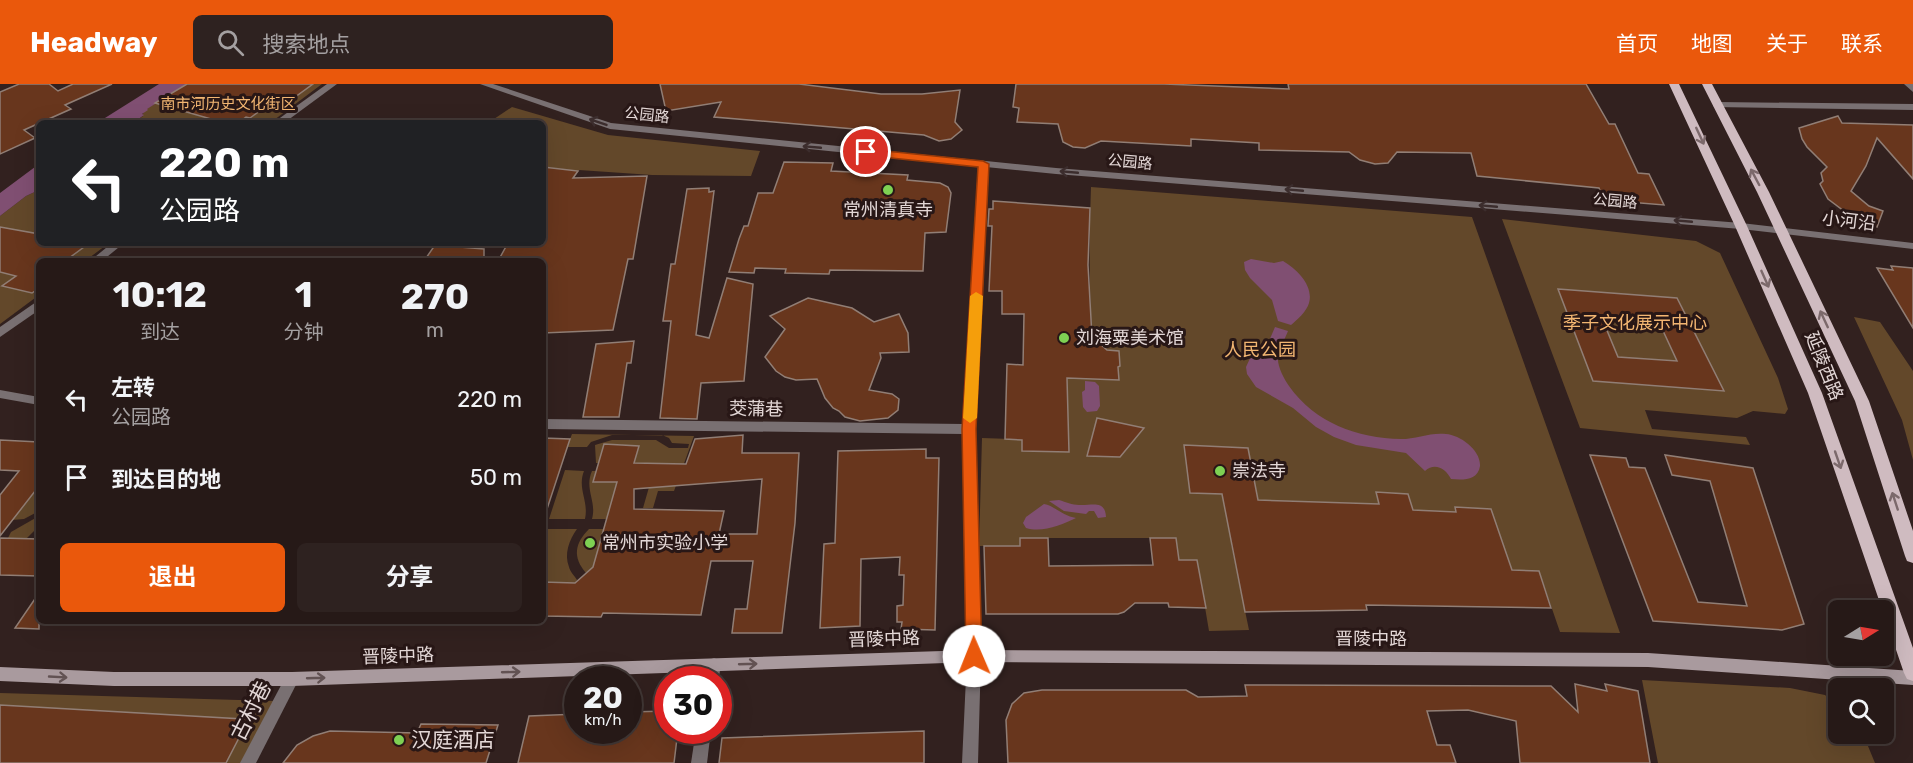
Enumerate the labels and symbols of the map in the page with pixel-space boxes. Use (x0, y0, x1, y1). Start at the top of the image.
park label: 南市河历史文化街区 (160, 95, 296, 113)
street label: 公园路 (624, 104, 670, 126)
one-way arrow (589, 116, 608, 127)
pin (840, 126, 891, 177)
one-way arrow (1694, 127, 1706, 145)
one-way arrow (802, 141, 822, 152)
street label: 公园路 (1107, 151, 1153, 173)
one-way arrow (1059, 167, 1079, 178)
one-way arrow (1749, 168, 1761, 186)
marker: 常州清真寺 (881, 183, 895, 197)
one-way arrow (1285, 184, 1304, 195)
street label: 公园路 (1592, 190, 1638, 212)
place label: 常州清真寺 (843, 199, 933, 221)
one-way arrow (1479, 200, 1499, 211)
street label: 小河沿 (1821, 207, 1877, 235)
one-way arrow (1673, 215, 1693, 226)
one-way arrow (1760, 270, 1771, 288)
one-way arrow (1817, 311, 1829, 329)
park label: 季子文化展示中心 (1563, 312, 1707, 334)
place label: 刘海粟美术馆 (1076, 327, 1184, 349)
street label: 延陵西路 (1800, 329, 1848, 403)
marker: 刘海粟美术馆 (1057, 331, 1071, 345)
park label: 人民公园 (1224, 339, 1296, 361)
street label: 茭蒲巷 (729, 398, 783, 420)
one-way arrow (1833, 450, 1844, 469)
place label: 崇法寺 (1232, 460, 1286, 482)
marker: 崇法寺 (1213, 464, 1227, 478)
one-way arrow (1888, 492, 1899, 511)
place label: 常州市实验小学 (602, 532, 728, 554)
marker: 常州市实验小学 (583, 536, 597, 550)
north arrow (1828, 600, 1894, 666)
position arrow (942, 624, 1006, 688)
street label: 晋陵中路 (848, 627, 920, 651)
street label: 晋陵中路 (1335, 628, 1407, 650)
street label: 晋陵中路 (362, 644, 434, 668)
one-way arrow (738, 658, 758, 669)
one-way arrow (501, 666, 521, 677)
speed limit sign: 30 (654, 666, 732, 744)
one-way arrow (48, 671, 68, 682)
one-way arrow (306, 673, 326, 684)
street label: 古村巷 (225, 677, 276, 745)
place label: 汉庭酒店 (411, 727, 495, 752)
marker: 汉庭酒店 (392, 733, 406, 747)

